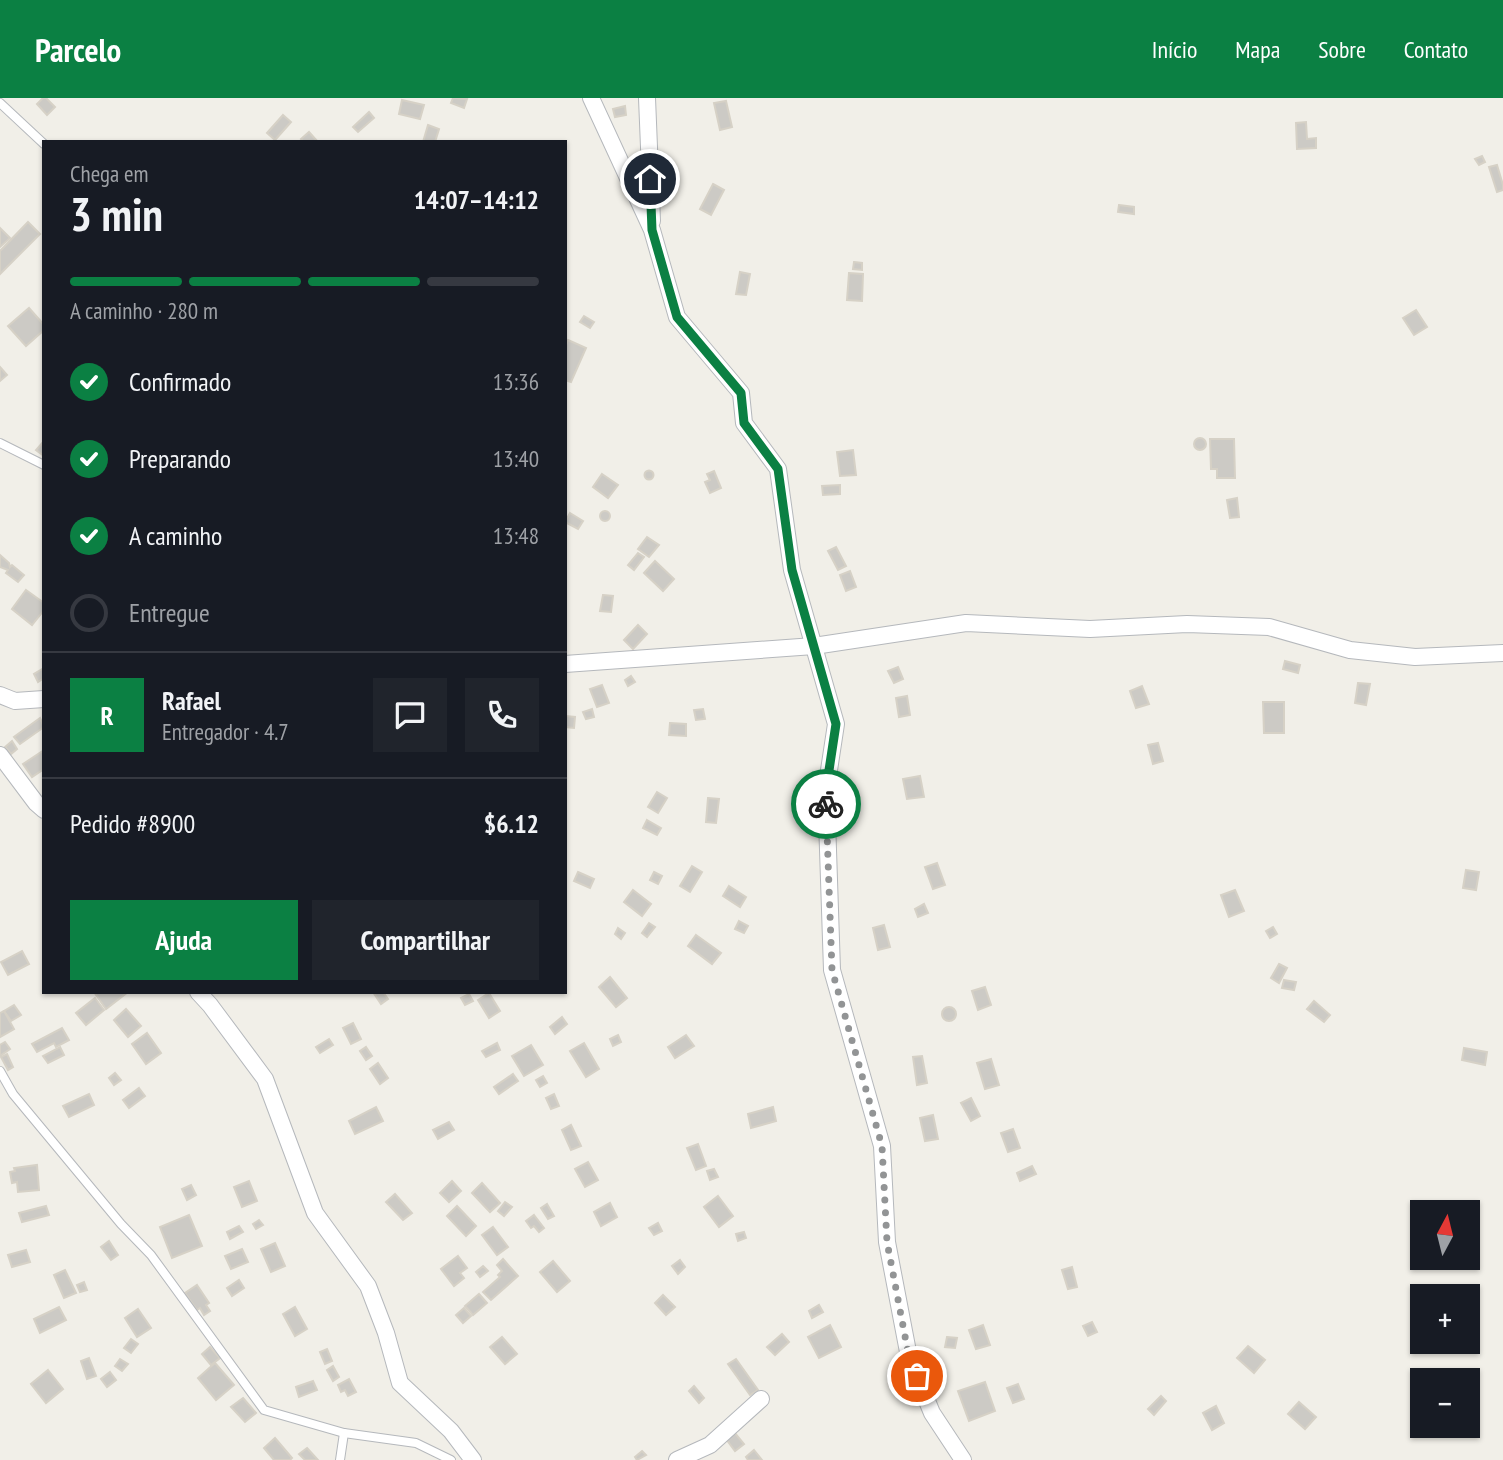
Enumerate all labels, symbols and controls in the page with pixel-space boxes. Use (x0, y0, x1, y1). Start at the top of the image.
text: Parcelo (35, 28, 121, 71)
text: Início (1152, 34, 1197, 65)
text: Mapa (1235, 34, 1280, 65)
text: Sobre (1318, 34, 1366, 65)
text: Contato (1404, 34, 1468, 65)
pin (620, 149, 680, 209)
text: Chega em (70, 159, 148, 188)
icon: home (631, 160, 669, 198)
text: 14:07–14:12 (414, 183, 539, 216)
text: 3 min (70, 184, 163, 244)
text: A caminho · 280 m (70, 296, 218, 325)
icon: check (70, 363, 108, 401)
text: Confirmado (129, 365, 231, 398)
text: 13:36 (493, 367, 539, 396)
icon: check (70, 440, 108, 478)
text: Preparando (129, 442, 231, 475)
text: 13:40 (493, 444, 539, 473)
icon: check (70, 517, 108, 555)
text: A caminho (129, 519, 222, 552)
text: 13:48 (493, 521, 539, 550)
text: Entregue (129, 596, 210, 629)
button: chat (373, 678, 447, 752)
button: phone (465, 678, 539, 752)
text: Rafael (162, 684, 221, 717)
text: R (100, 699, 114, 732)
text: Entregador · 4.7 (162, 717, 289, 746)
courier (791, 769, 861, 839)
icon: bike (807, 785, 845, 823)
text: Pedido #8900 (70, 807, 195, 840)
text: $6.12 (484, 807, 539, 840)
button: Ajuda (70, 900, 298, 980)
button: Compartilhar (312, 900, 539, 980)
north arrow (1410, 1200, 1480, 1270)
map controls (1410, 1200, 1480, 1438)
button: + (1410, 1284, 1480, 1354)
pin (887, 1346, 947, 1406)
icon: bag (898, 1357, 936, 1395)
button: − (1410, 1368, 1480, 1438)

